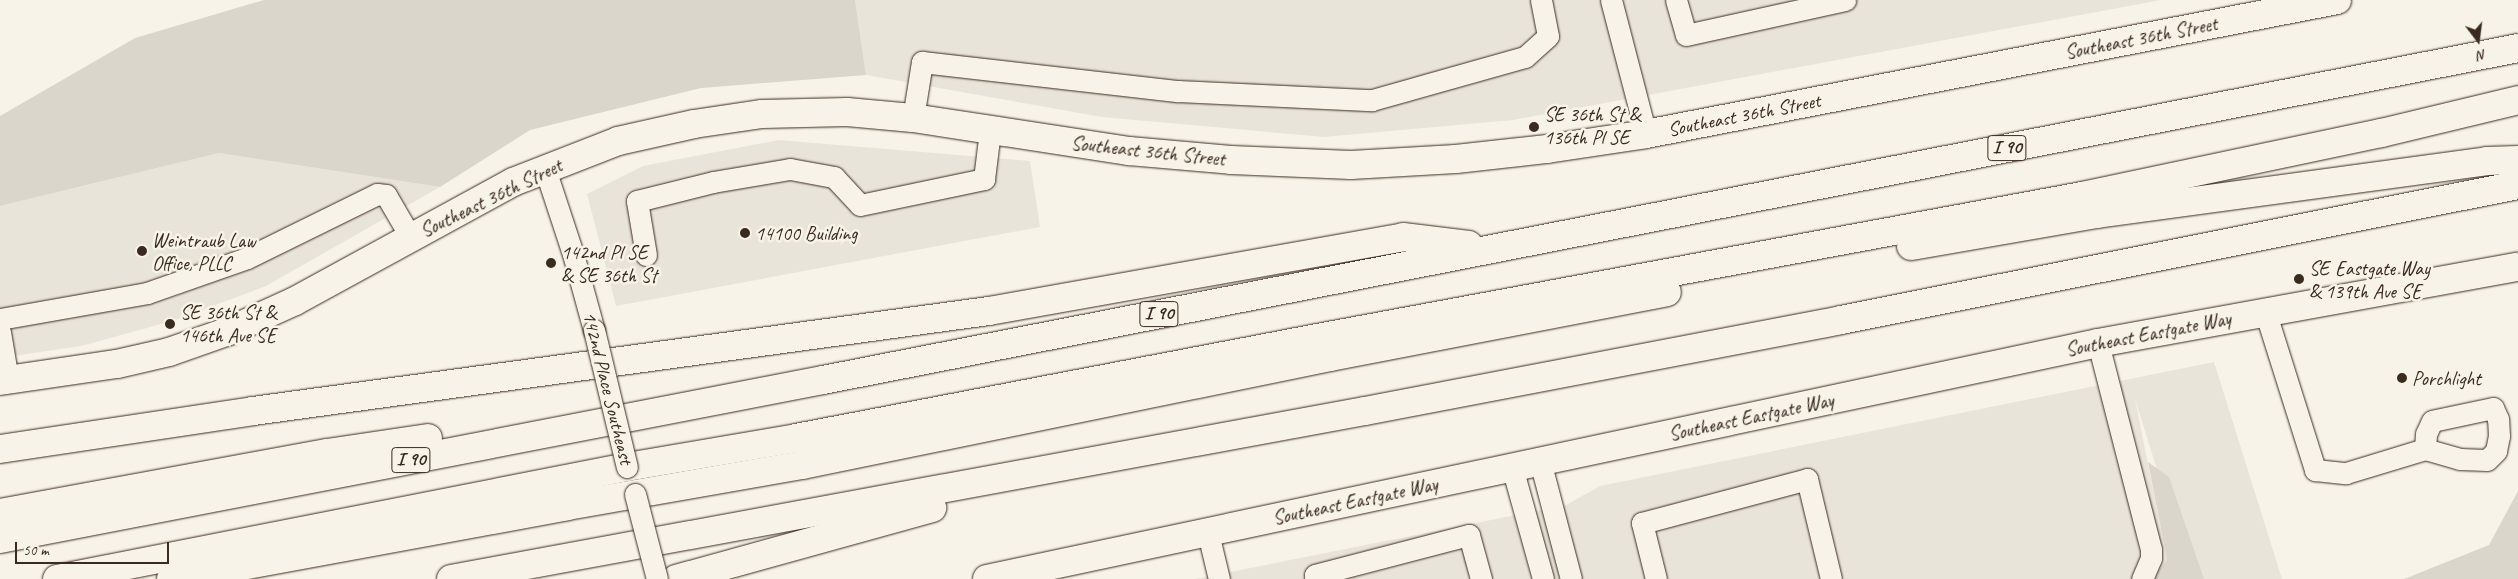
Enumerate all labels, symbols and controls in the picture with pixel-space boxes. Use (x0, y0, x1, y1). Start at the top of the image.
street label: Southeast 36th Street (2062, 11, 2220, 65)
north arrow (2453, 15, 2503, 65)
text: N (2476, 46, 2488, 64)
street label: Southeast 36th Street (1665, 88, 1823, 142)
place label: SE 36th St & 136th Pl SE (1544, 103, 1640, 150)
marker: SE 36th St & 136th Pl SE (1528, 121, 1540, 133)
street label: Southeast 36th Street (1070, 131, 1226, 171)
road number: I 90 (1987, 132, 2027, 164)
street label: Southeast 36th Street (416, 153, 566, 243)
place label: 14100 Building (755, 221, 857, 245)
marker: 14100 Building (739, 227, 751, 239)
place label: Weintraub Law Office, PLLC (152, 228, 256, 275)
place label: 142nd Pl SE & SE 36th St (561, 240, 657, 287)
marker: Weintraub Law Office, PLLC (136, 245, 148, 257)
place label: SE Eastgate Way & 139th Ave SE (2309, 256, 2429, 303)
marker: 142nd Pl SE & SE 36th St (545, 257, 557, 269)
marker: SE Eastgate Way & 139th Ave SE (2293, 273, 2305, 285)
road number: I 90 (1139, 298, 1179, 330)
place label: SE 36th St & 146th Ave SE (180, 300, 276, 347)
street label: Southeast Eastgate Way (2063, 306, 2233, 362)
street label: 142nd Place Southeast (577, 309, 639, 467)
marker: SE 36th St & 146th Ave SE (164, 318, 176, 330)
place label: Porchlight (2412, 366, 2481, 390)
marker: Porchlight (2396, 372, 2408, 384)
street label: Southeast Eastgate Way (1666, 388, 1836, 446)
road number: I 90 (391, 444, 431, 476)
street label: Southeast Eastgate Way (1270, 472, 1440, 530)
scale bar (18, 532, 171, 564)
text: 50 m (23, 541, 49, 560)

